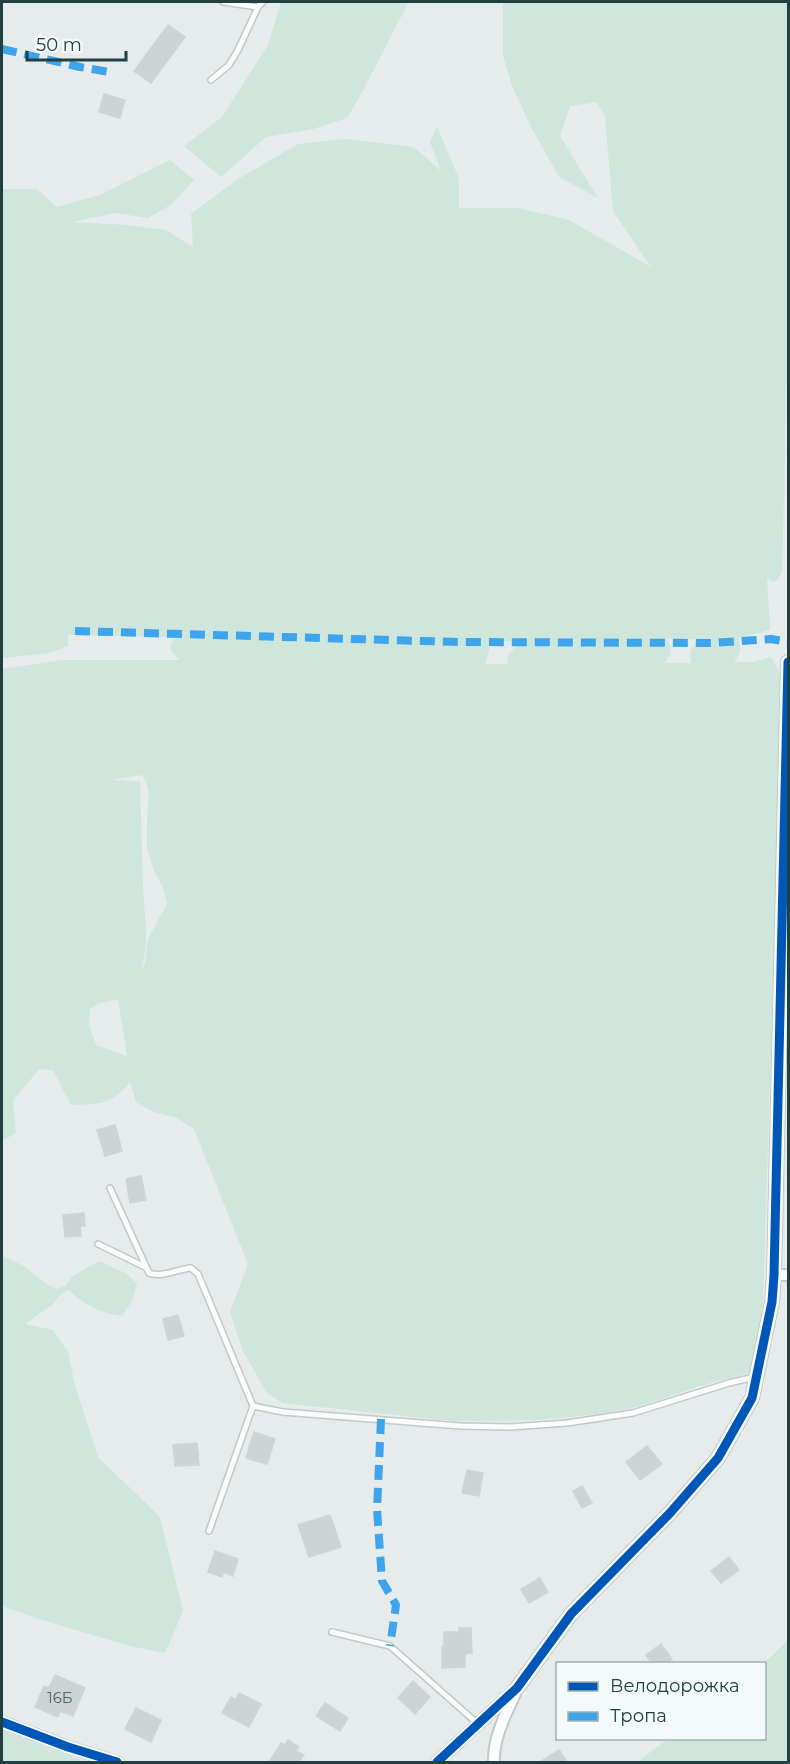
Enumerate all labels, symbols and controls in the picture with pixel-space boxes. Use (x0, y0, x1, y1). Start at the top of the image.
scale bar (27, 24, 126, 62)
text: 50 m (36, 34, 82, 56)
legend (556, 1662, 766, 1740)
text: Велодорожка (610, 1675, 739, 1697)
house number: 16Б (47, 1688, 73, 1707)
text: Тропа (610, 1705, 667, 1727)

